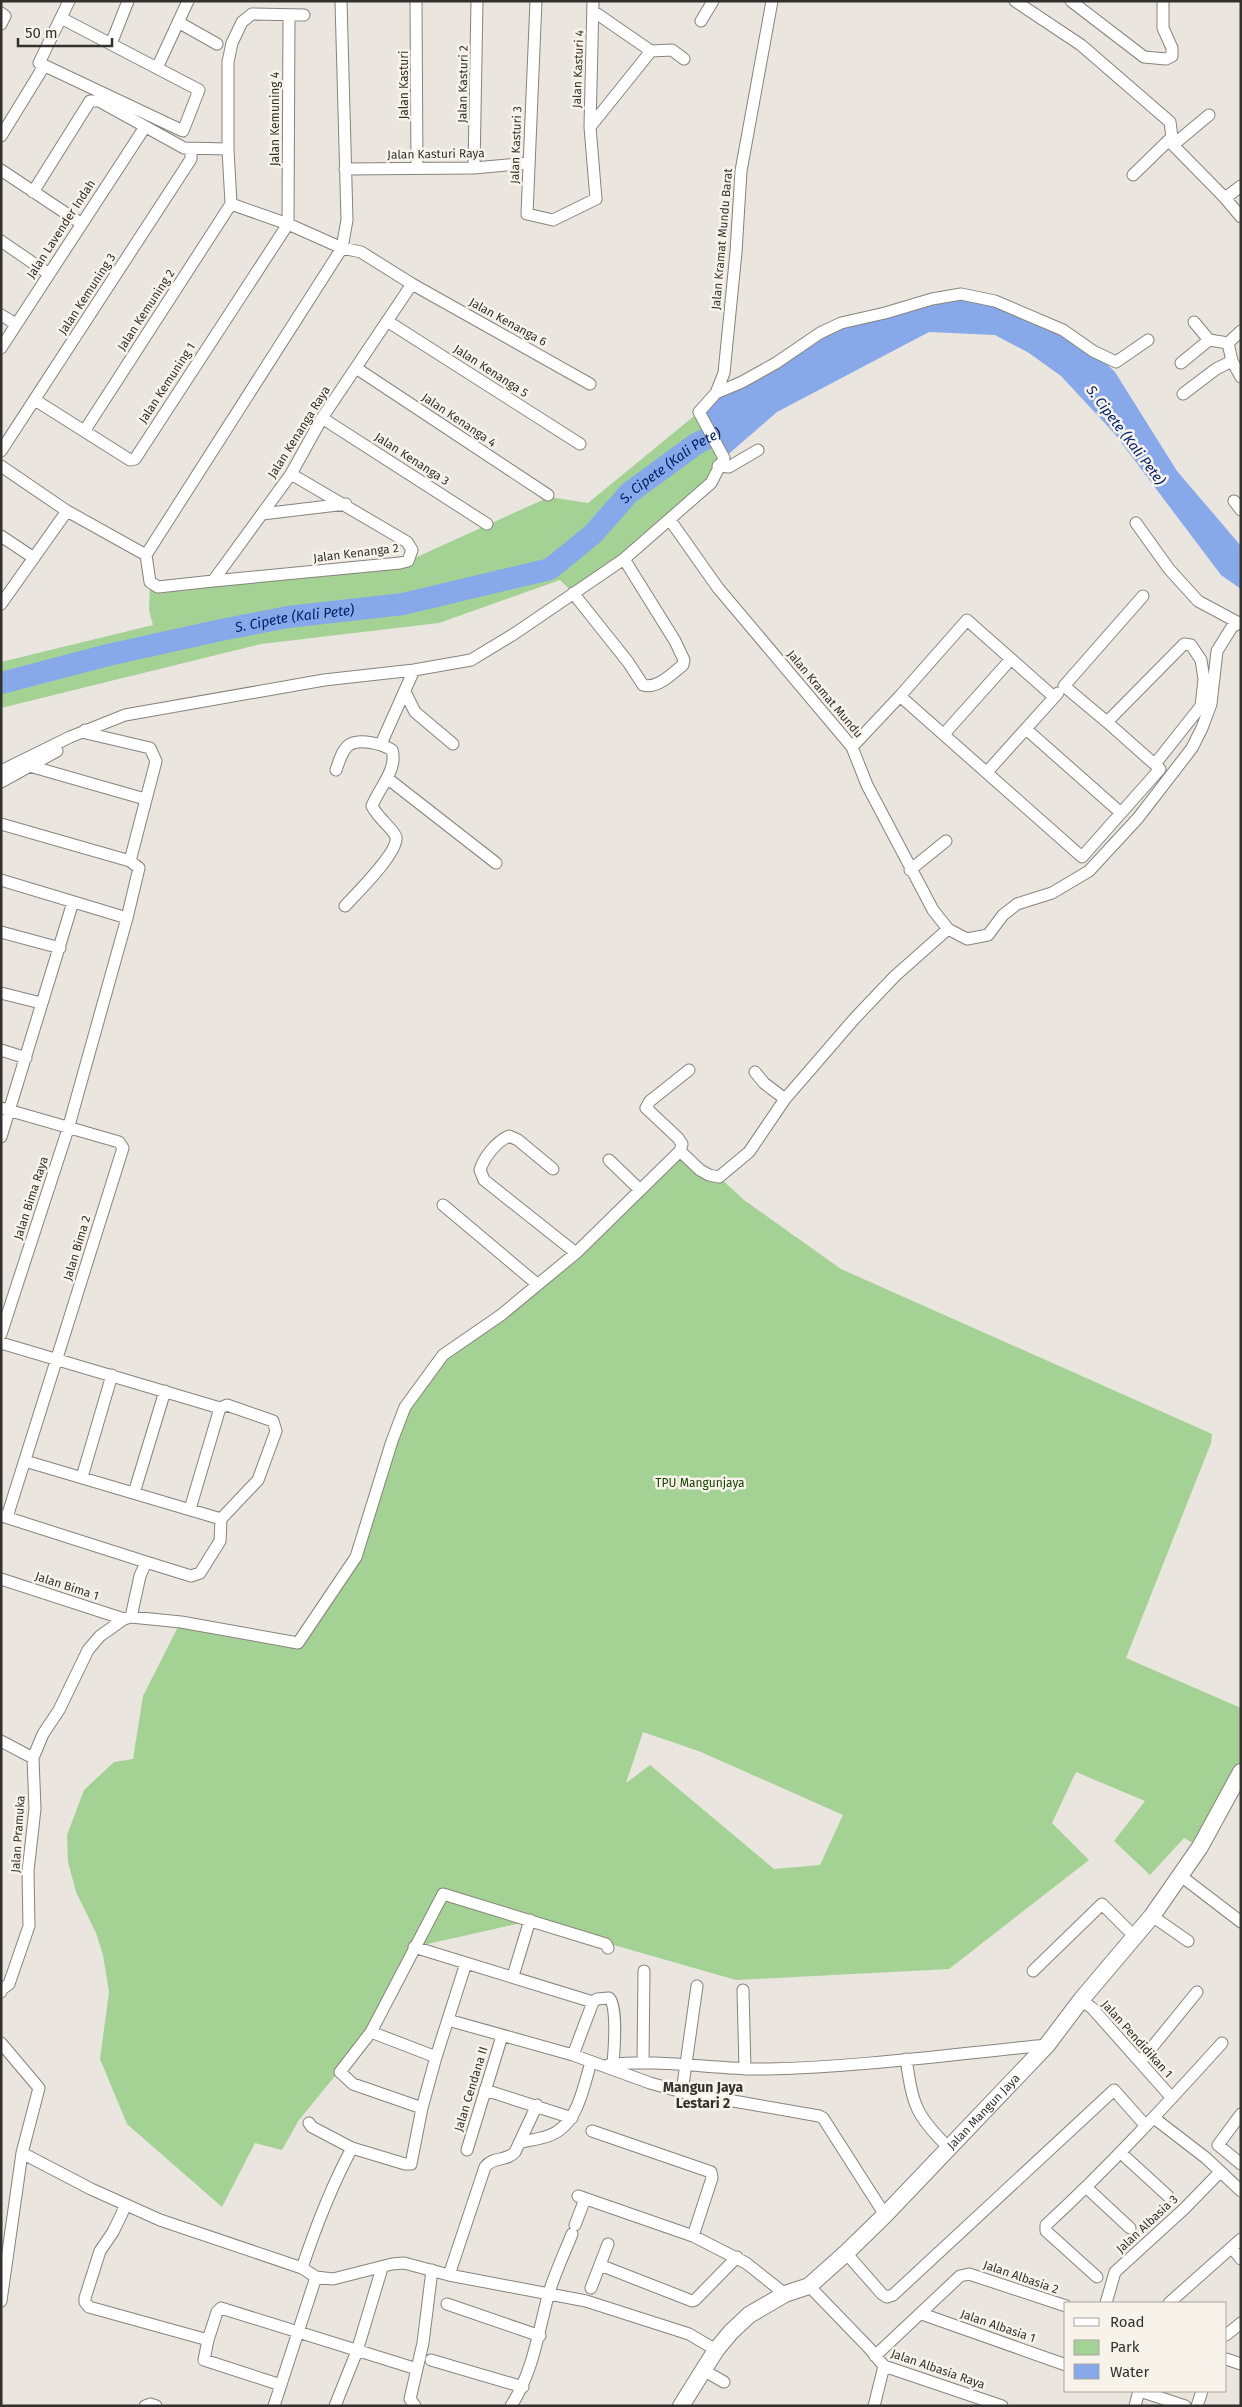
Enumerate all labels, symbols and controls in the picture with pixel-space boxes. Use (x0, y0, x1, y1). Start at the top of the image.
scale bar (18, 15, 111, 47)
text: 50 m (25, 24, 58, 42)
street label: Jalan Kasturi 4 (570, 29, 586, 108)
street label: Jalan Kasturi 2 (455, 45, 471, 123)
street label: Jalan Kasturi (397, 51, 411, 119)
street label: Jalan Kemuning 4 (268, 71, 282, 166)
street label: Jalan Kasturi 3 (508, 106, 524, 184)
street label: Jalan Kasturi Raya (387, 146, 485, 162)
street label: Jalan Kramat Mundu Barat (709, 167, 735, 310)
street label: Jalan Lavender Indah (24, 177, 98, 281)
street label: Jalan Kemuning 3 (56, 251, 118, 337)
street label: Jalan Kemuning 2 (115, 267, 177, 353)
street label: Jalan Kenanga 6 (467, 295, 549, 349)
street label: Jalan Kemuning 1 (136, 340, 198, 426)
street label: Jalan Kenanga 5 (451, 342, 531, 400)
water label: S. Cipete (Kali Pete) (1082, 381, 1169, 489)
street label: Jalan Kenanga Raya (265, 383, 333, 481)
street label: Jalan Kenanga 4 (419, 390, 499, 450)
water label: S. Cipete (Kali Pete) (615, 424, 724, 508)
street label: Jalan Kenanga 3 (372, 430, 452, 488)
street label: Jalan Kenanga 2 (312, 541, 400, 565)
water label: S. Cipete (Kali Pete) (233, 602, 356, 636)
street label: Jalan Kramat Mundu (784, 647, 866, 741)
street label: Jalan Bima Raya (11, 1155, 51, 1241)
street label: Jalan Bima 2 (61, 1214, 93, 1282)
park label: TPU Mangunjaya (655, 1476, 745, 1490)
street label: Jalan Bima 1 (33, 1569, 101, 1603)
street label: Jalan Pramuka (8, 1795, 28, 1873)
street label: Jalan Pendidikan 1 (1099, 1997, 1175, 2081)
street label: Jalan Cendana II (451, 2045, 491, 2133)
street label: Jalan Mangun Jaya (944, 2071, 1023, 2152)
district label: Mangun Jaya Lestari 2 (663, 2079, 743, 2112)
street label: Jalan Albasia 3 (1113, 2192, 1181, 2256)
street label: Jalan Albasia 2 (982, 2258, 1061, 2296)
legend (1064, 2302, 1227, 2392)
street label: Jalan Albasia 1 (959, 2307, 1037, 2345)
text: Road (1110, 2313, 1145, 2331)
text: Park (1110, 2338, 1140, 2356)
street label: Jalan Albasia Raya (889, 2346, 987, 2392)
text: Water (1110, 2363, 1149, 2381)

